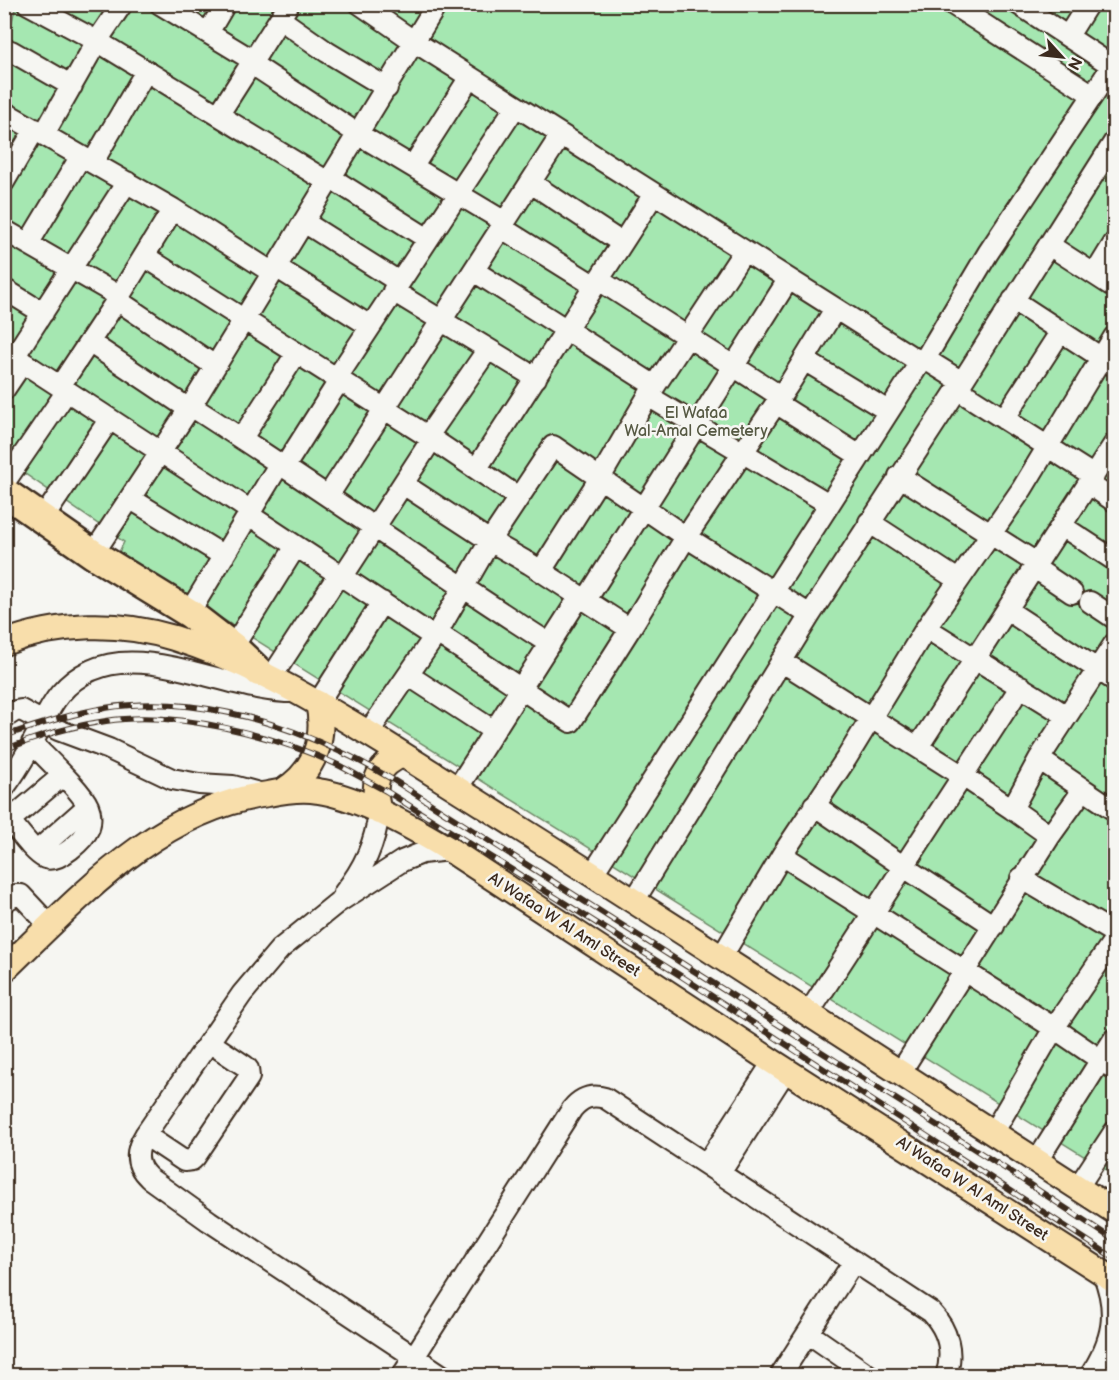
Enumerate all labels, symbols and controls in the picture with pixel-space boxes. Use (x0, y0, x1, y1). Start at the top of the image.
north arrow (1032, 27, 1092, 87)
text: N (1063, 53, 1085, 73)
park label: El Wafaa Wal-Amal Cemetery (624, 404, 768, 441)
street label: Al Wafaa W Al Aml Street (485, 869, 643, 981)
street label: Al Wafaa W Al Aml Street (893, 1133, 1051, 1245)

